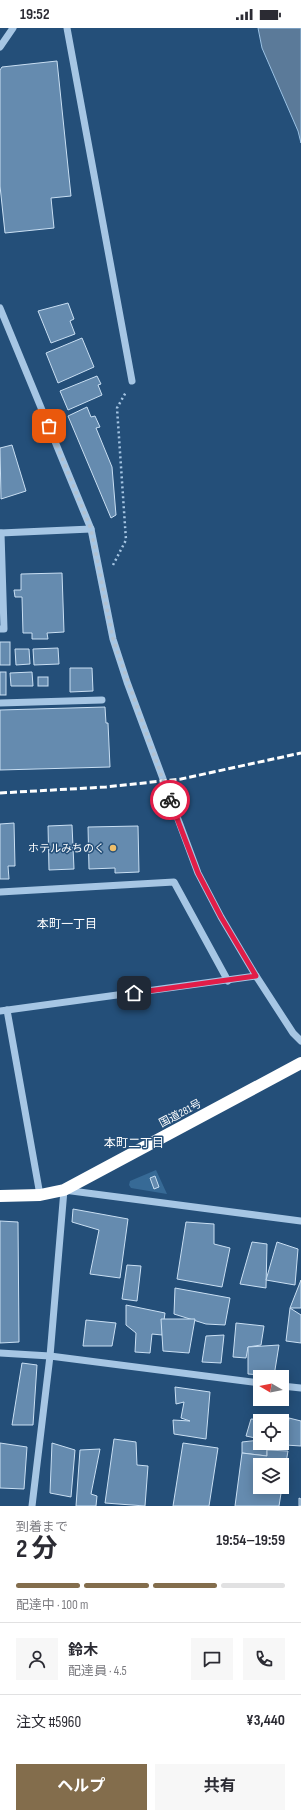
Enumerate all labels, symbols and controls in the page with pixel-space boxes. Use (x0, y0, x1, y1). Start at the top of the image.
text: 19:52 (20, 5, 50, 24)
pin (32, 409, 66, 443)
icon: bag (38, 415, 60, 437)
courier (150, 780, 190, 820)
icon: bike (159, 789, 181, 811)
place label: ホテルみちのく (28, 842, 105, 855)
marker: ホテルみちのく (108, 843, 118, 853)
district label: 本町一丁目 (37, 917, 97, 932)
pin (117, 976, 151, 1010)
icon: home (123, 982, 145, 1004)
street label: 国道281号 (157, 1097, 204, 1130)
district label: 本町二丁目 (104, 1136, 164, 1151)
north arrow (253, 1370, 289, 1406)
map controls (253, 1370, 289, 1494)
button: locate (253, 1414, 289, 1450)
button: layers (253, 1458, 289, 1494)
text: 到着まで (16, 1519, 68, 1535)
text: 19:54–19:59 (216, 1531, 285, 1550)
text: 2 分 (16, 1534, 57, 1565)
text: 配達中 · 100 m (16, 1597, 88, 1613)
button: person (16, 1638, 58, 1680)
button: chat (191, 1638, 233, 1680)
button: phone (243, 1638, 285, 1680)
text: 鈴木 (68, 1641, 98, 1660)
text: 配達員 · 4.5 (68, 1663, 127, 1679)
text: ¥3,440 (246, 1711, 285, 1730)
text: 注文 #5960 (16, 1713, 81, 1732)
button: ヘルプ (16, 1764, 147, 1810)
button: 共有 (155, 1764, 285, 1810)

